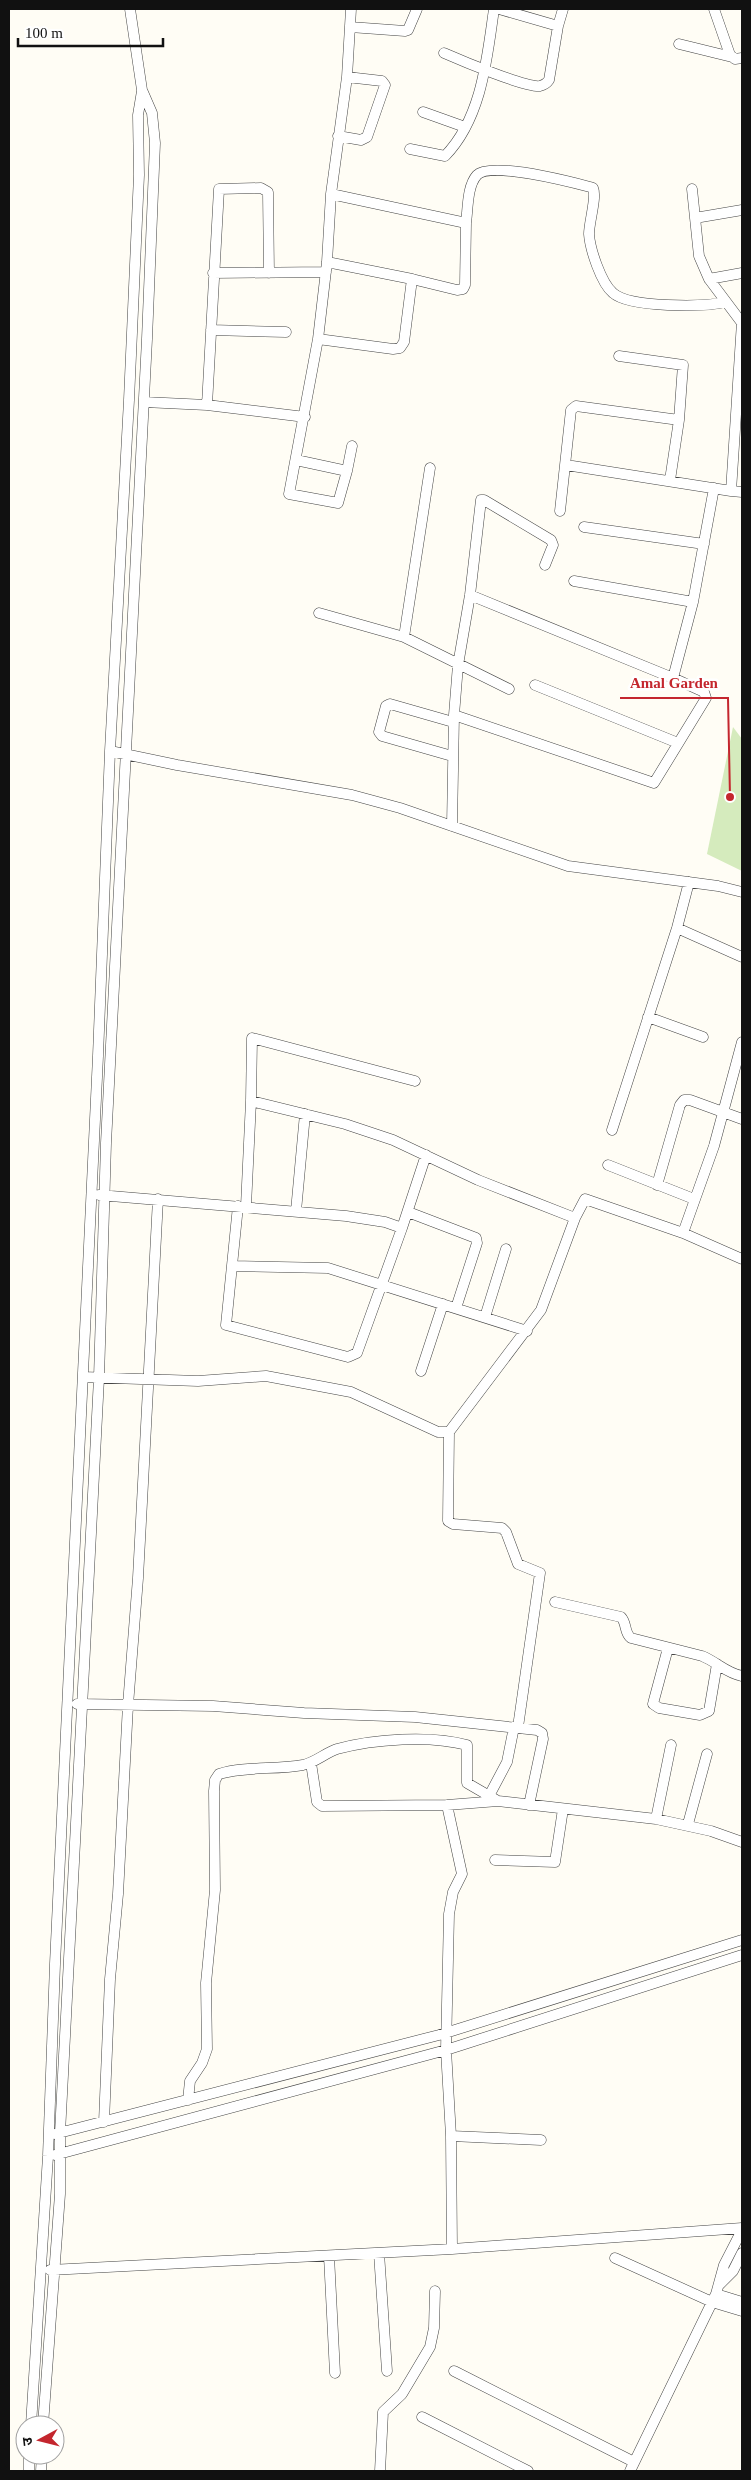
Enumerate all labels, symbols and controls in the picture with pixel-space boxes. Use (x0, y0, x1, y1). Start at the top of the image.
scale bar (18, 15, 162, 47)
text: 100 m (25, 25, 63, 41)
callout: Amal Garden (620, 668, 728, 698)
text: Amal Garden (630, 675, 719, 691)
north arrow (15, 2415, 65, 2465)
text: उ (20, 2436, 36, 2447)

